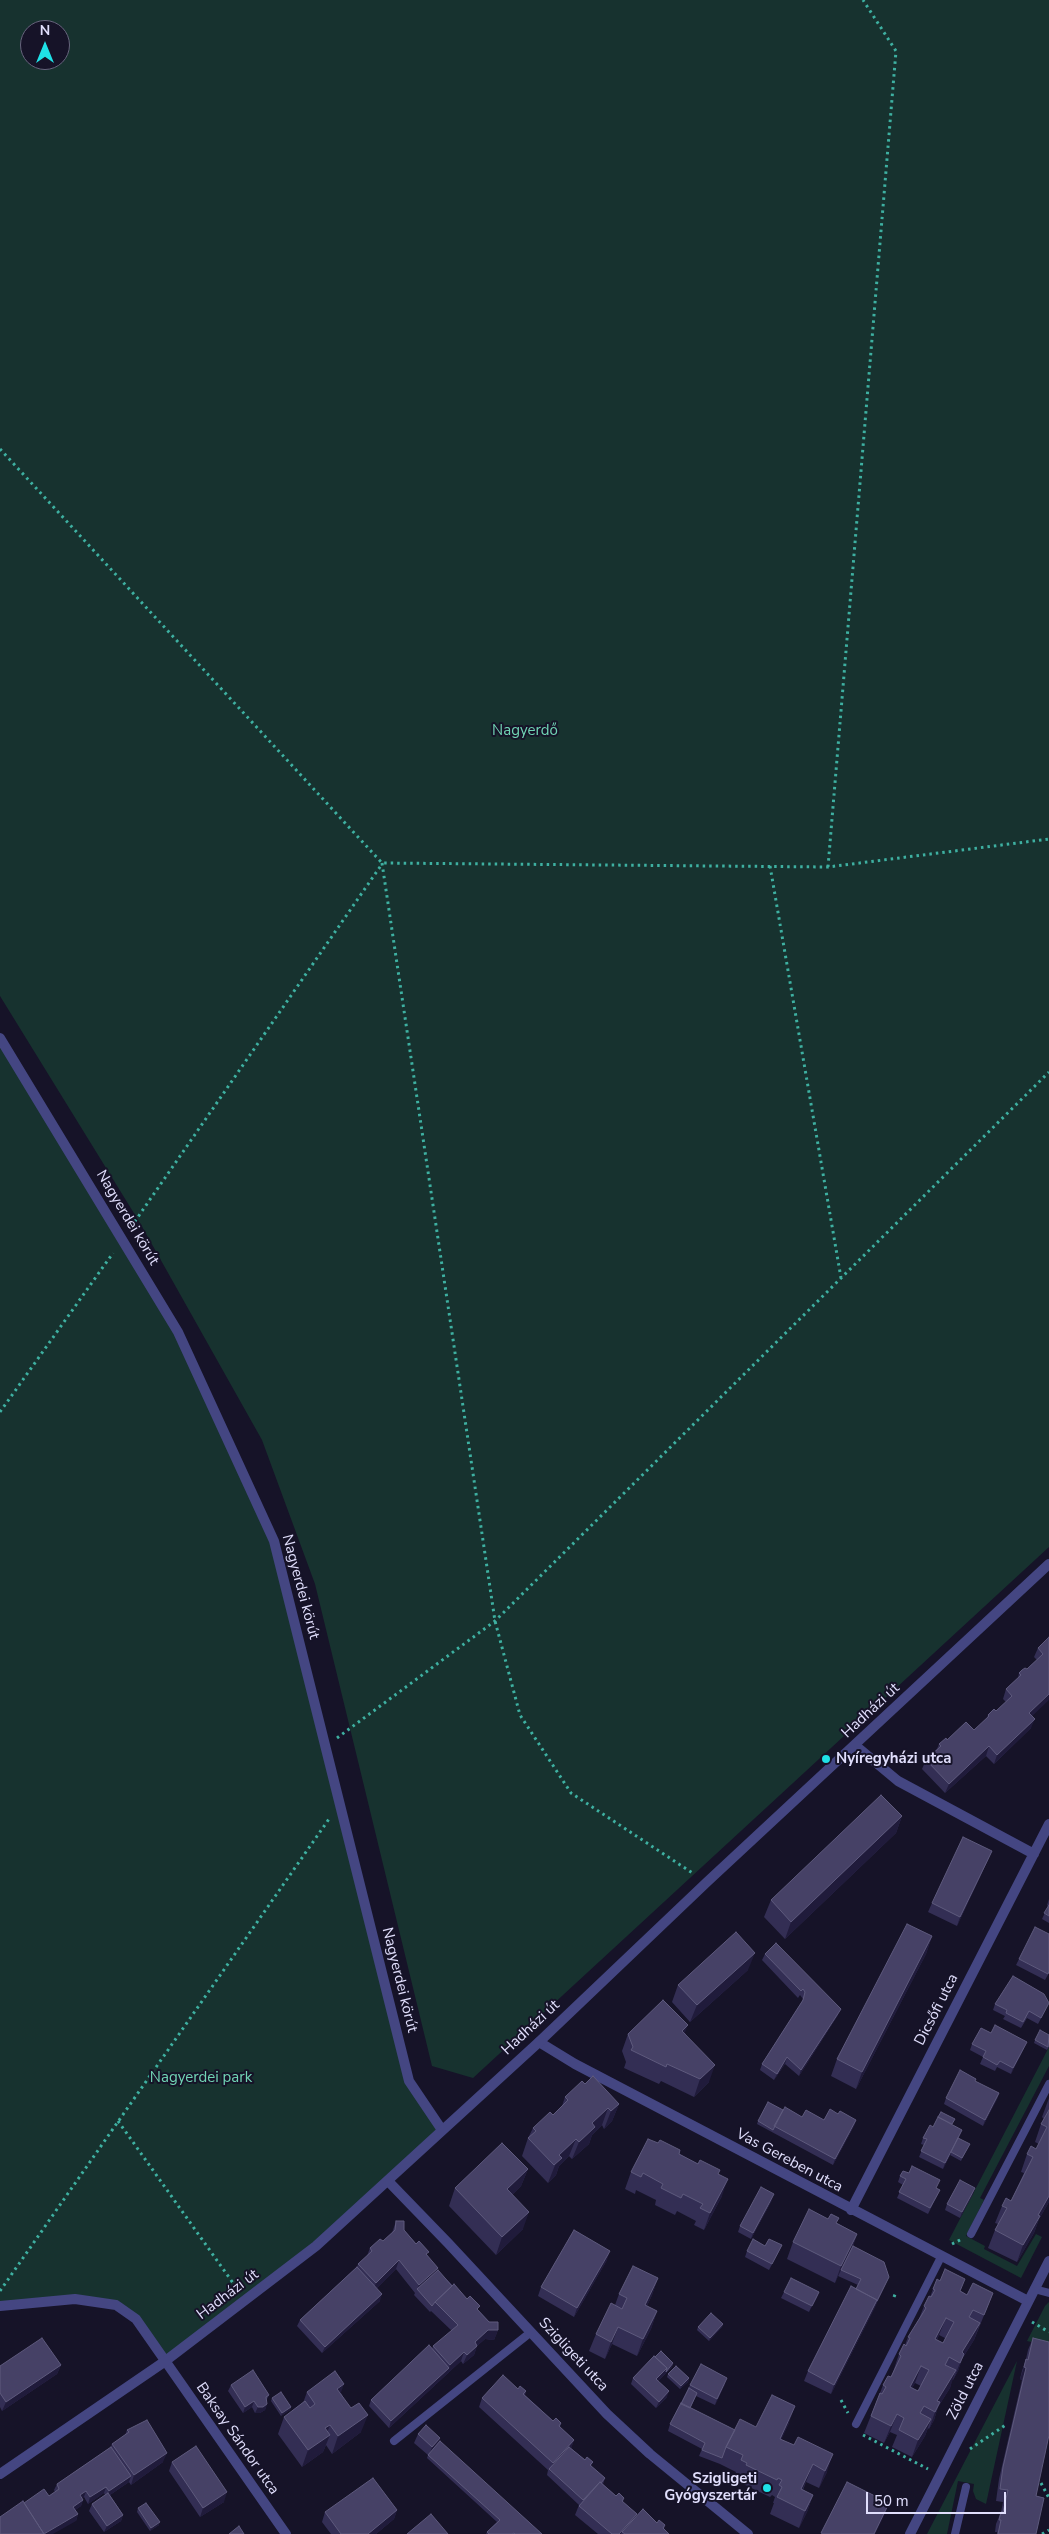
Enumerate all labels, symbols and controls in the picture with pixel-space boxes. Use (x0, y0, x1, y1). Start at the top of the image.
north arrow (20, 20, 70, 70)
text: N (40, 21, 50, 40)
park label: Nagyerdő (492, 722, 558, 740)
street label: Nagyerdei körút (92, 1167, 162, 1269)
street label: Nagyerdei körút (277, 1533, 323, 1641)
street label: Hadházi út (838, 1680, 904, 1742)
place label: Nyíregyházi utca (836, 1750, 951, 1768)
marker: Nyíregyházi utca (820, 1753, 832, 1765)
street label: Nagyerdei körút (377, 1926, 421, 2034)
street label: Dicsőfi utca (911, 1971, 963, 2049)
street label: Hadházi út (498, 1997, 564, 2059)
park label: Nagyerdei park (150, 2069, 252, 2087)
street label: Vas Gereben utca (733, 2125, 845, 2197)
street label: Hadházi út (194, 2266, 262, 2324)
street label: Szigligeti utca (534, 2314, 612, 2396)
street label: Zöld utca (944, 2359, 988, 2423)
street label: Baksay Sándor utca (192, 2380, 282, 2498)
place label: Szigligeti Gyógyszertár (664, 2470, 757, 2505)
marker: Szigligeti Gyógyszertár (761, 2482, 773, 2494)
scale bar (869, 2482, 1009, 2514)
text: 50 m (874, 2491, 909, 2511)

